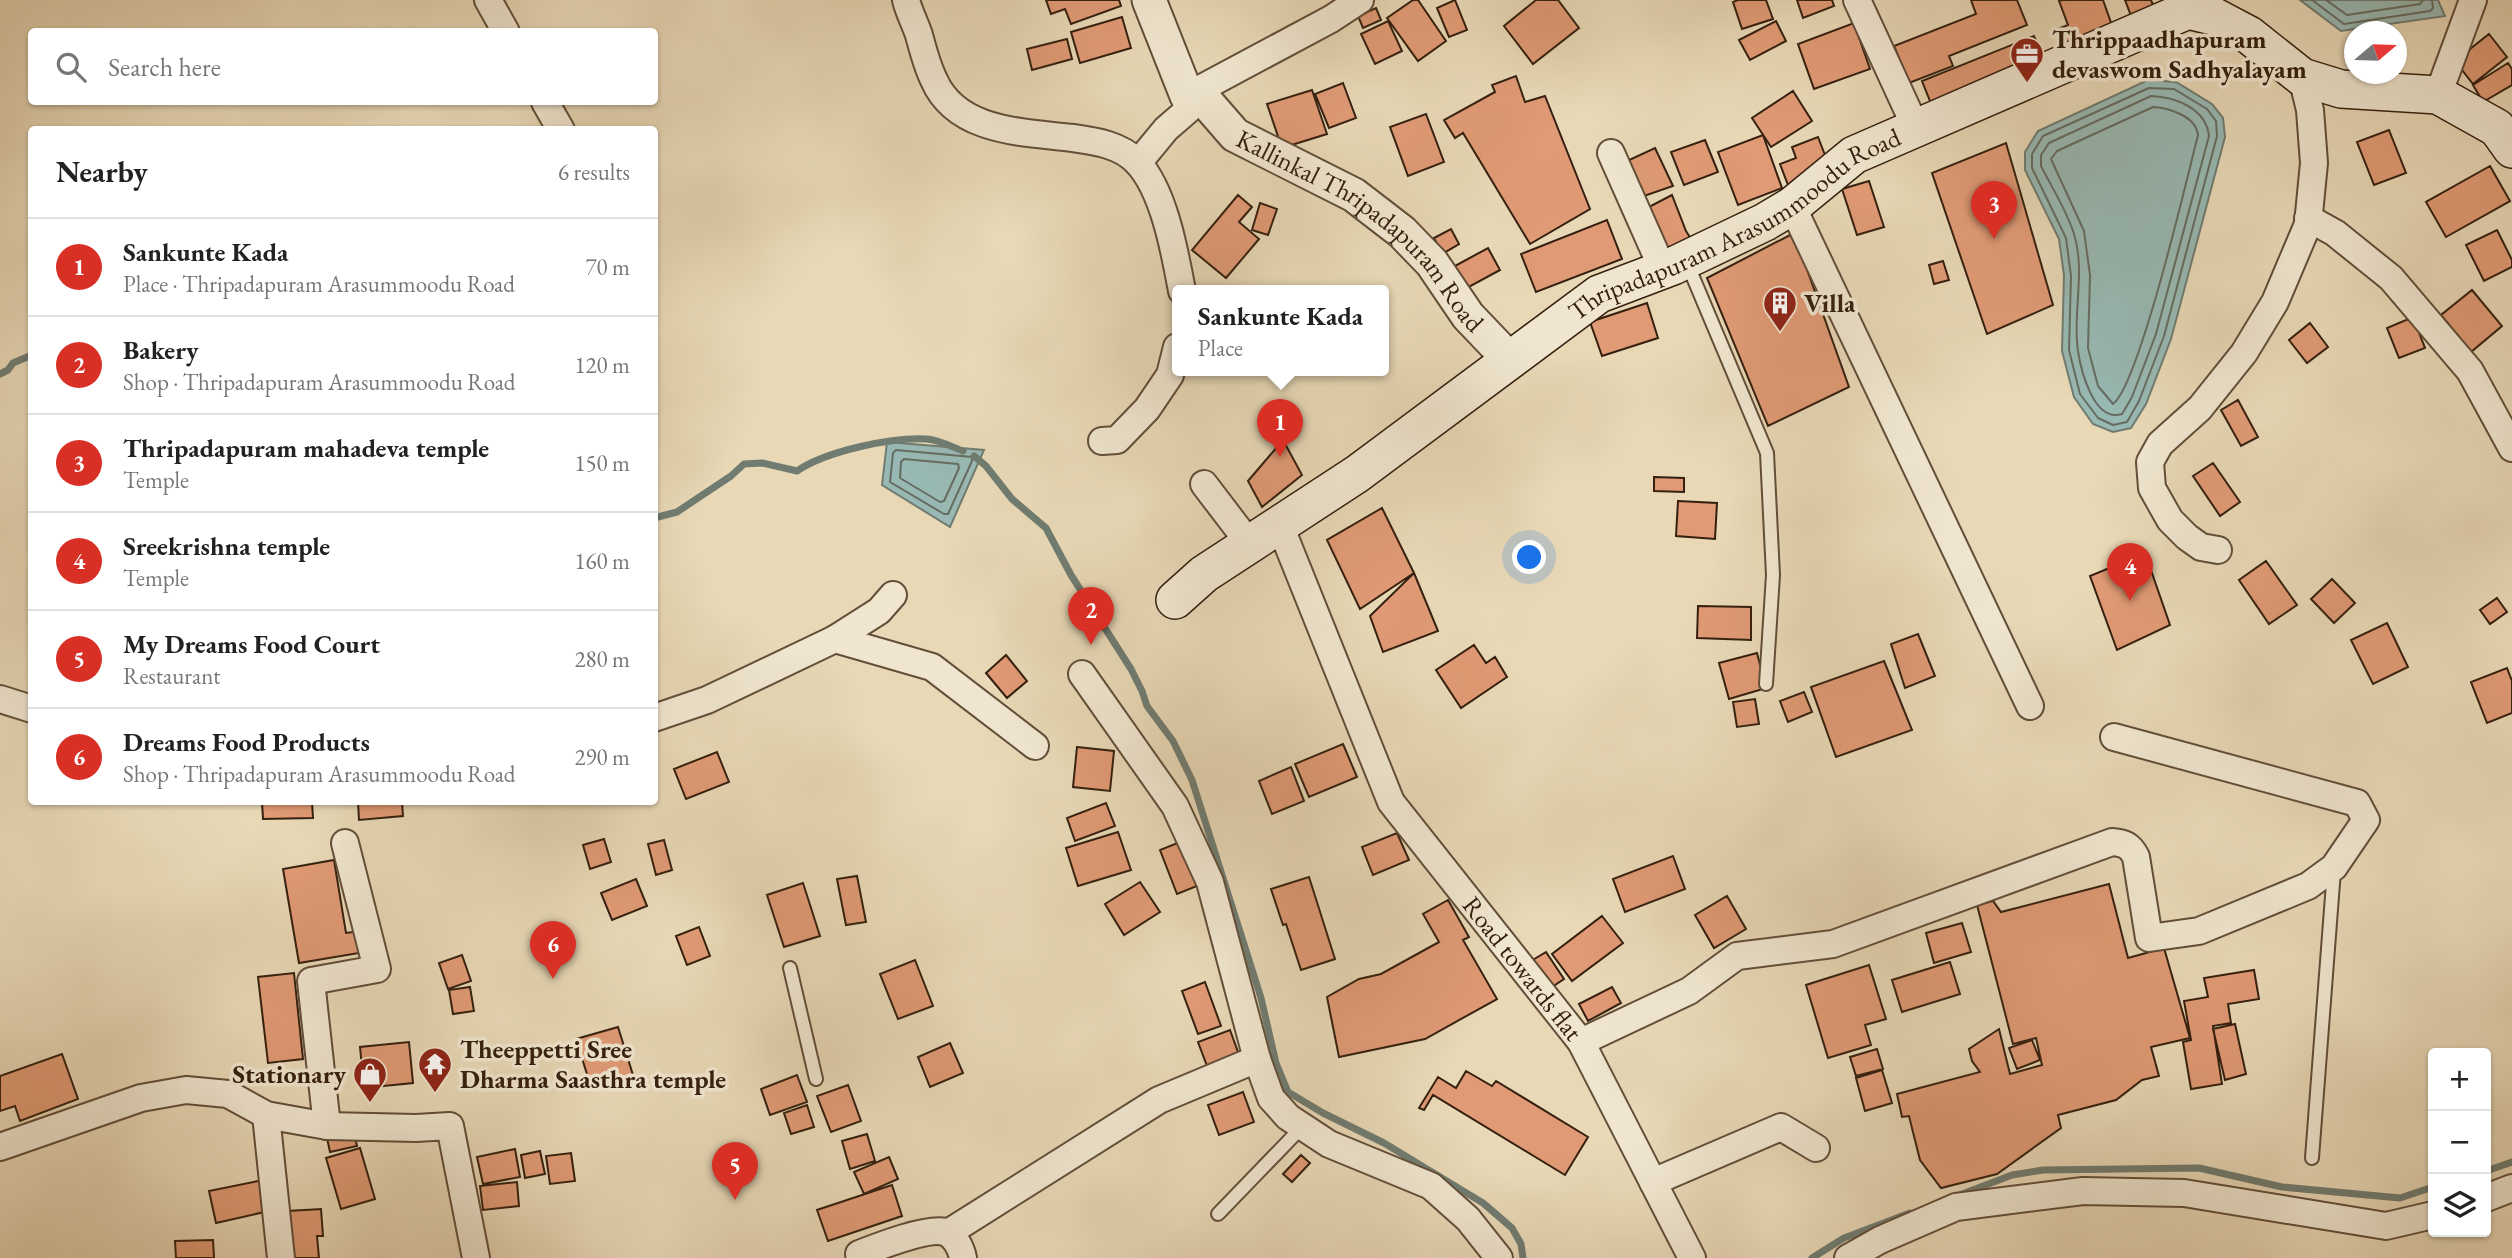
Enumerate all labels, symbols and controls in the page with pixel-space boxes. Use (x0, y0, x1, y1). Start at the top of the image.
north arrow (2344, 21, 2407, 84)
place label: Thrippaadhapuram devaswom Sadhyalayam (2052, 22, 2307, 86)
search box (28, 28, 658, 105)
office icon: Thrippaadhapuram devaswom Sadhyalayam (2008, 35, 2046, 84)
icon: search (52, 48, 90, 86)
text: Search here (108, 50, 221, 84)
street label: Thripadapuram Arasummoodu Road (1561, 120, 1907, 328)
street label: Kallinkal Thripadapuram Road (1231, 121, 1492, 340)
text: Nearby (56, 152, 148, 191)
text: 6 results (558, 157, 630, 187)
pin: 3 (1971, 181, 2017, 239)
text: Sankunte Kada (123, 235, 289, 269)
text: 1 (73, 252, 85, 282)
text: 70 m (585, 252, 630, 282)
text: Place · Thripadapuram Arasummoodu Road (123, 269, 515, 299)
building icon: Villa (1761, 284, 1799, 333)
popup (1172, 285, 1389, 376)
place label: Villa (1804, 286, 1856, 320)
text: Sankunte Kada (1198, 299, 1363, 333)
text: Bakery (123, 333, 198, 367)
text: Place (1198, 333, 1243, 363)
text: 2 (73, 350, 85, 380)
text: 120 m (574, 350, 630, 380)
text: Shop · Thripadapuram Arasummoodu Road (123, 367, 516, 397)
pin: 1 (1257, 399, 1303, 457)
text: Thripadapuram mahadeva temple (123, 431, 489, 465)
text: 3 (73, 448, 85, 478)
text: 150 m (574, 448, 630, 478)
text: Temple (123, 465, 189, 495)
text: Sreekrishna temple (123, 529, 330, 563)
your location (1512, 540, 1546, 574)
pin: 4 (2107, 543, 2153, 601)
text: 4 (73, 546, 85, 576)
text: 160 m (574, 546, 630, 576)
text: Temple (123, 563, 189, 593)
pin: 2 (1068, 587, 1114, 645)
text: My Dreams Food Court (123, 627, 380, 661)
text: 5 (73, 644, 85, 674)
text: 280 m (574, 644, 630, 674)
text: Restaurant (123, 661, 221, 691)
text: Dreams Food Products (123, 725, 370, 759)
text: 6 (73, 742, 85, 772)
text: 290 m (574, 742, 630, 772)
text: Shop · Thripadapuram Arasummoodu Road (123, 759, 516, 789)
street label: Road towards flat (1455, 889, 1591, 1048)
pin: 6 (530, 921, 576, 979)
place label: Theeppetti Sree Dharma Saasthra temple (460, 1032, 726, 1096)
temple icon: Theeppetti Sree Dharma Saasthra temple (416, 1045, 454, 1094)
map controls (2428, 1048, 2491, 1237)
button: + (2428, 1048, 2491, 1111)
shop icon: Stationary (351, 1055, 389, 1104)
place label: Stationary (232, 1057, 346, 1091)
button: − (2428, 1111, 2491, 1174)
pin: 5 (712, 1142, 758, 1200)
button: layers (2428, 1174, 2491, 1237)

